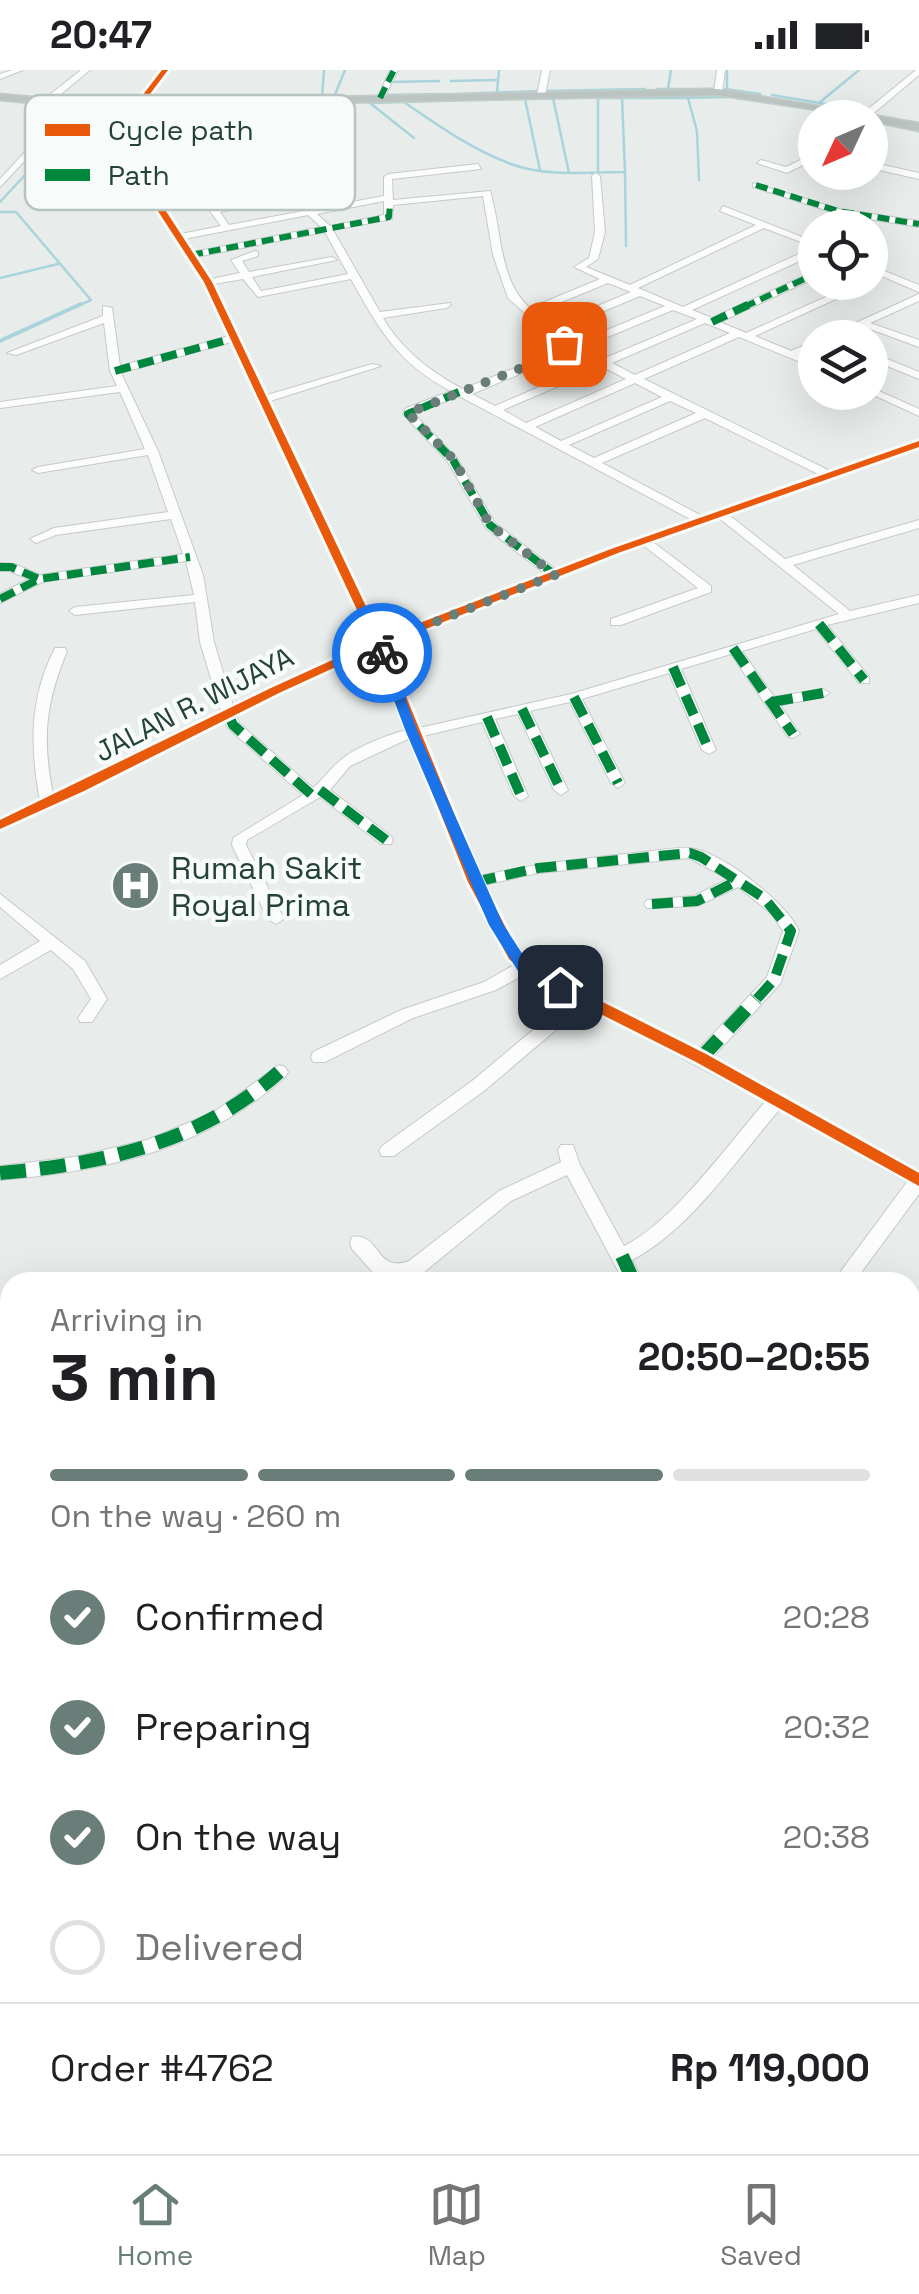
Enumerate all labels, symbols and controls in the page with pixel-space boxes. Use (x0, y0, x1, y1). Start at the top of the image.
text: 20:47 (50, 11, 152, 59)
legend (25, 95, 355, 210)
north arrow (798, 100, 888, 190)
map controls (798, 100, 888, 410)
text: Cycle path (108, 112, 254, 148)
text: Path (108, 157, 170, 193)
button: locate (798, 210, 888, 300)
pin (522, 302, 607, 387)
icon: bag (537, 317, 592, 372)
button: layers (798, 320, 888, 410)
courier (332, 603, 432, 703)
icon: bike (355, 626, 410, 681)
street label: JALAN R. WIJAYA (89, 638, 299, 770)
place label: Rumah Sakit Royal Prima (171, 848, 362, 925)
hospital icon: Rumah Sakit Royal Prima (110, 860, 162, 912)
pin (518, 945, 603, 1030)
icon: home (533, 960, 588, 1015)
text: Arriving in (50, 1300, 203, 1340)
text: 20:50–20:55 (638, 1333, 870, 1381)
text: 3 min (50, 1336, 219, 1419)
text: On the way · 260 m (50, 1496, 341, 1536)
icon: check (50, 1590, 105, 1645)
text: Confirmed (135, 1593, 325, 1641)
text: 20:28 (783, 1597, 870, 1637)
icon: check (50, 1700, 105, 1755)
text: Preparing (135, 1703, 312, 1751)
text: 20:32 (783, 1707, 870, 1747)
icon: check (50, 1810, 105, 1865)
text: On the way (135, 1813, 341, 1861)
text: 20:38 (783, 1817, 870, 1857)
text: Delivered (135, 1923, 304, 1971)
text: Order #4762 (50, 2044, 274, 2092)
text: Rp 119,000 (670, 2044, 870, 2092)
tab: Home (117, 2177, 193, 2273)
tab: Map (428, 2177, 486, 2273)
tab: Saved (720, 2177, 802, 2273)

